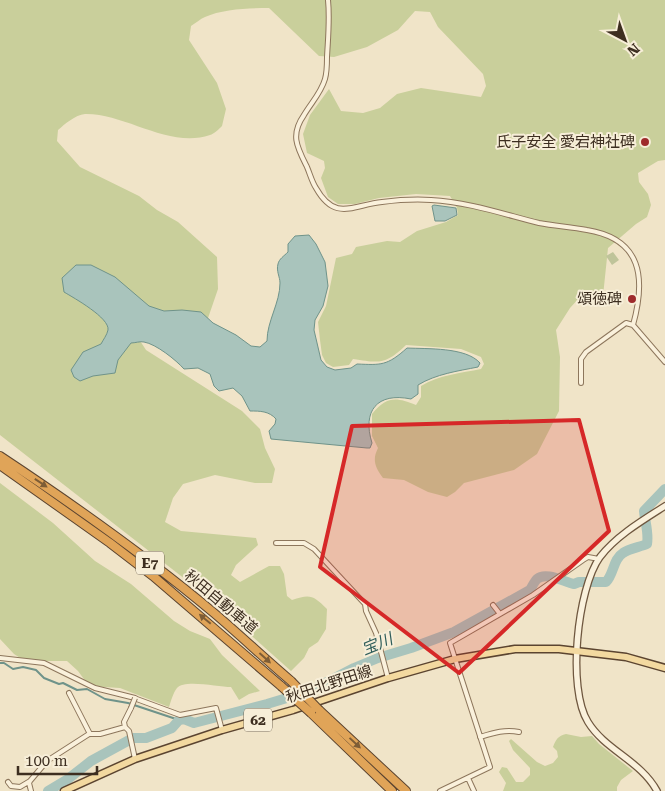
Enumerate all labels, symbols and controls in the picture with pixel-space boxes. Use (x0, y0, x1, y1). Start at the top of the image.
north arrow (600, 15, 650, 65)
text: N (624, 40, 643, 60)
place label: 氏子安全 愛宕神社碑 (496, 133, 635, 151)
marker: 氏子安全 愛宕神社碑 (639, 136, 651, 148)
place label: 頌徳碑 (577, 290, 622, 308)
marker: 頌徳碑 (626, 293, 638, 305)
one-way arrow (34, 479, 47, 488)
road number: E7 (136, 552, 164, 574)
street label: 秋田自動車道 (181, 566, 261, 638)
one-way arrow (198, 614, 211, 625)
water label: 宝川 (359, 628, 397, 659)
one-way arrow (259, 653, 272, 664)
street label: 秋田北野田線 (283, 662, 375, 706)
road number: 62 (244, 708, 272, 732)
one-way arrow (348, 737, 360, 749)
scale bar (18, 744, 96, 776)
text: 100 m (25, 752, 68, 770)

